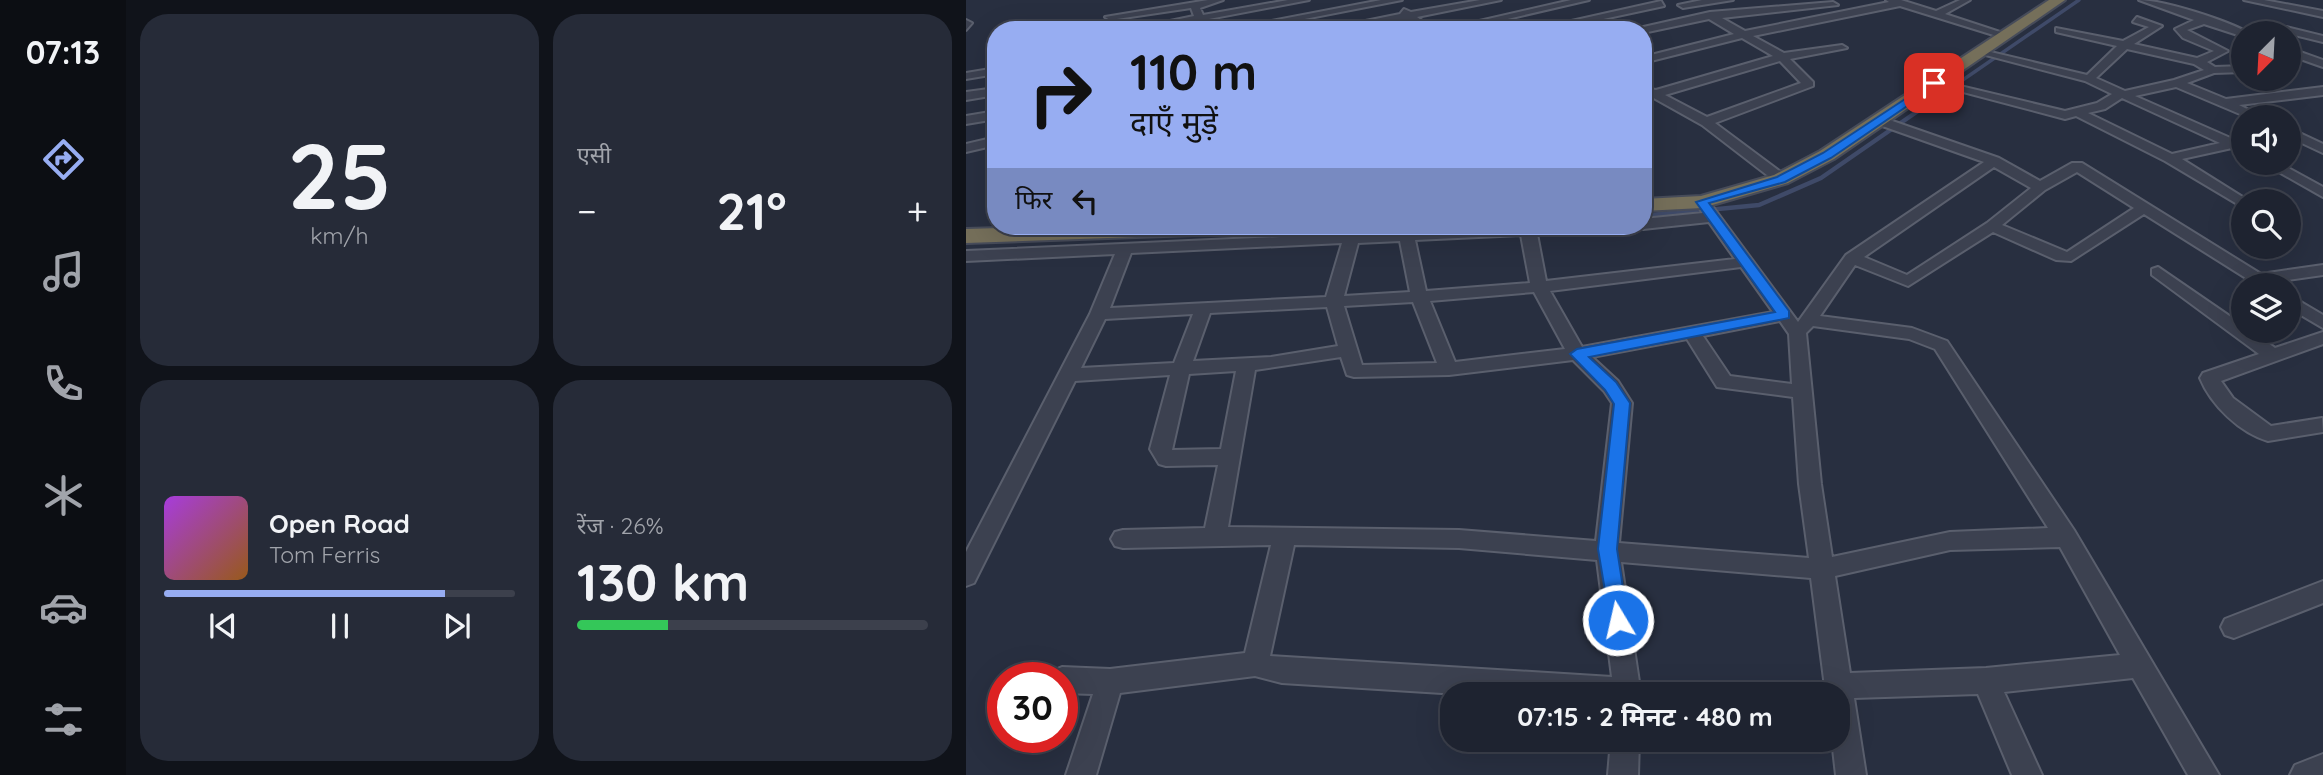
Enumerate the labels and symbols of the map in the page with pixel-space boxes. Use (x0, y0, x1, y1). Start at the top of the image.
north arrow (2231, 21, 2301, 91)
pin (1904, 53, 1964, 113)
position arrow (1581, 583, 1655, 657)
speed limit sign: 30 (987, 662, 1078, 753)

